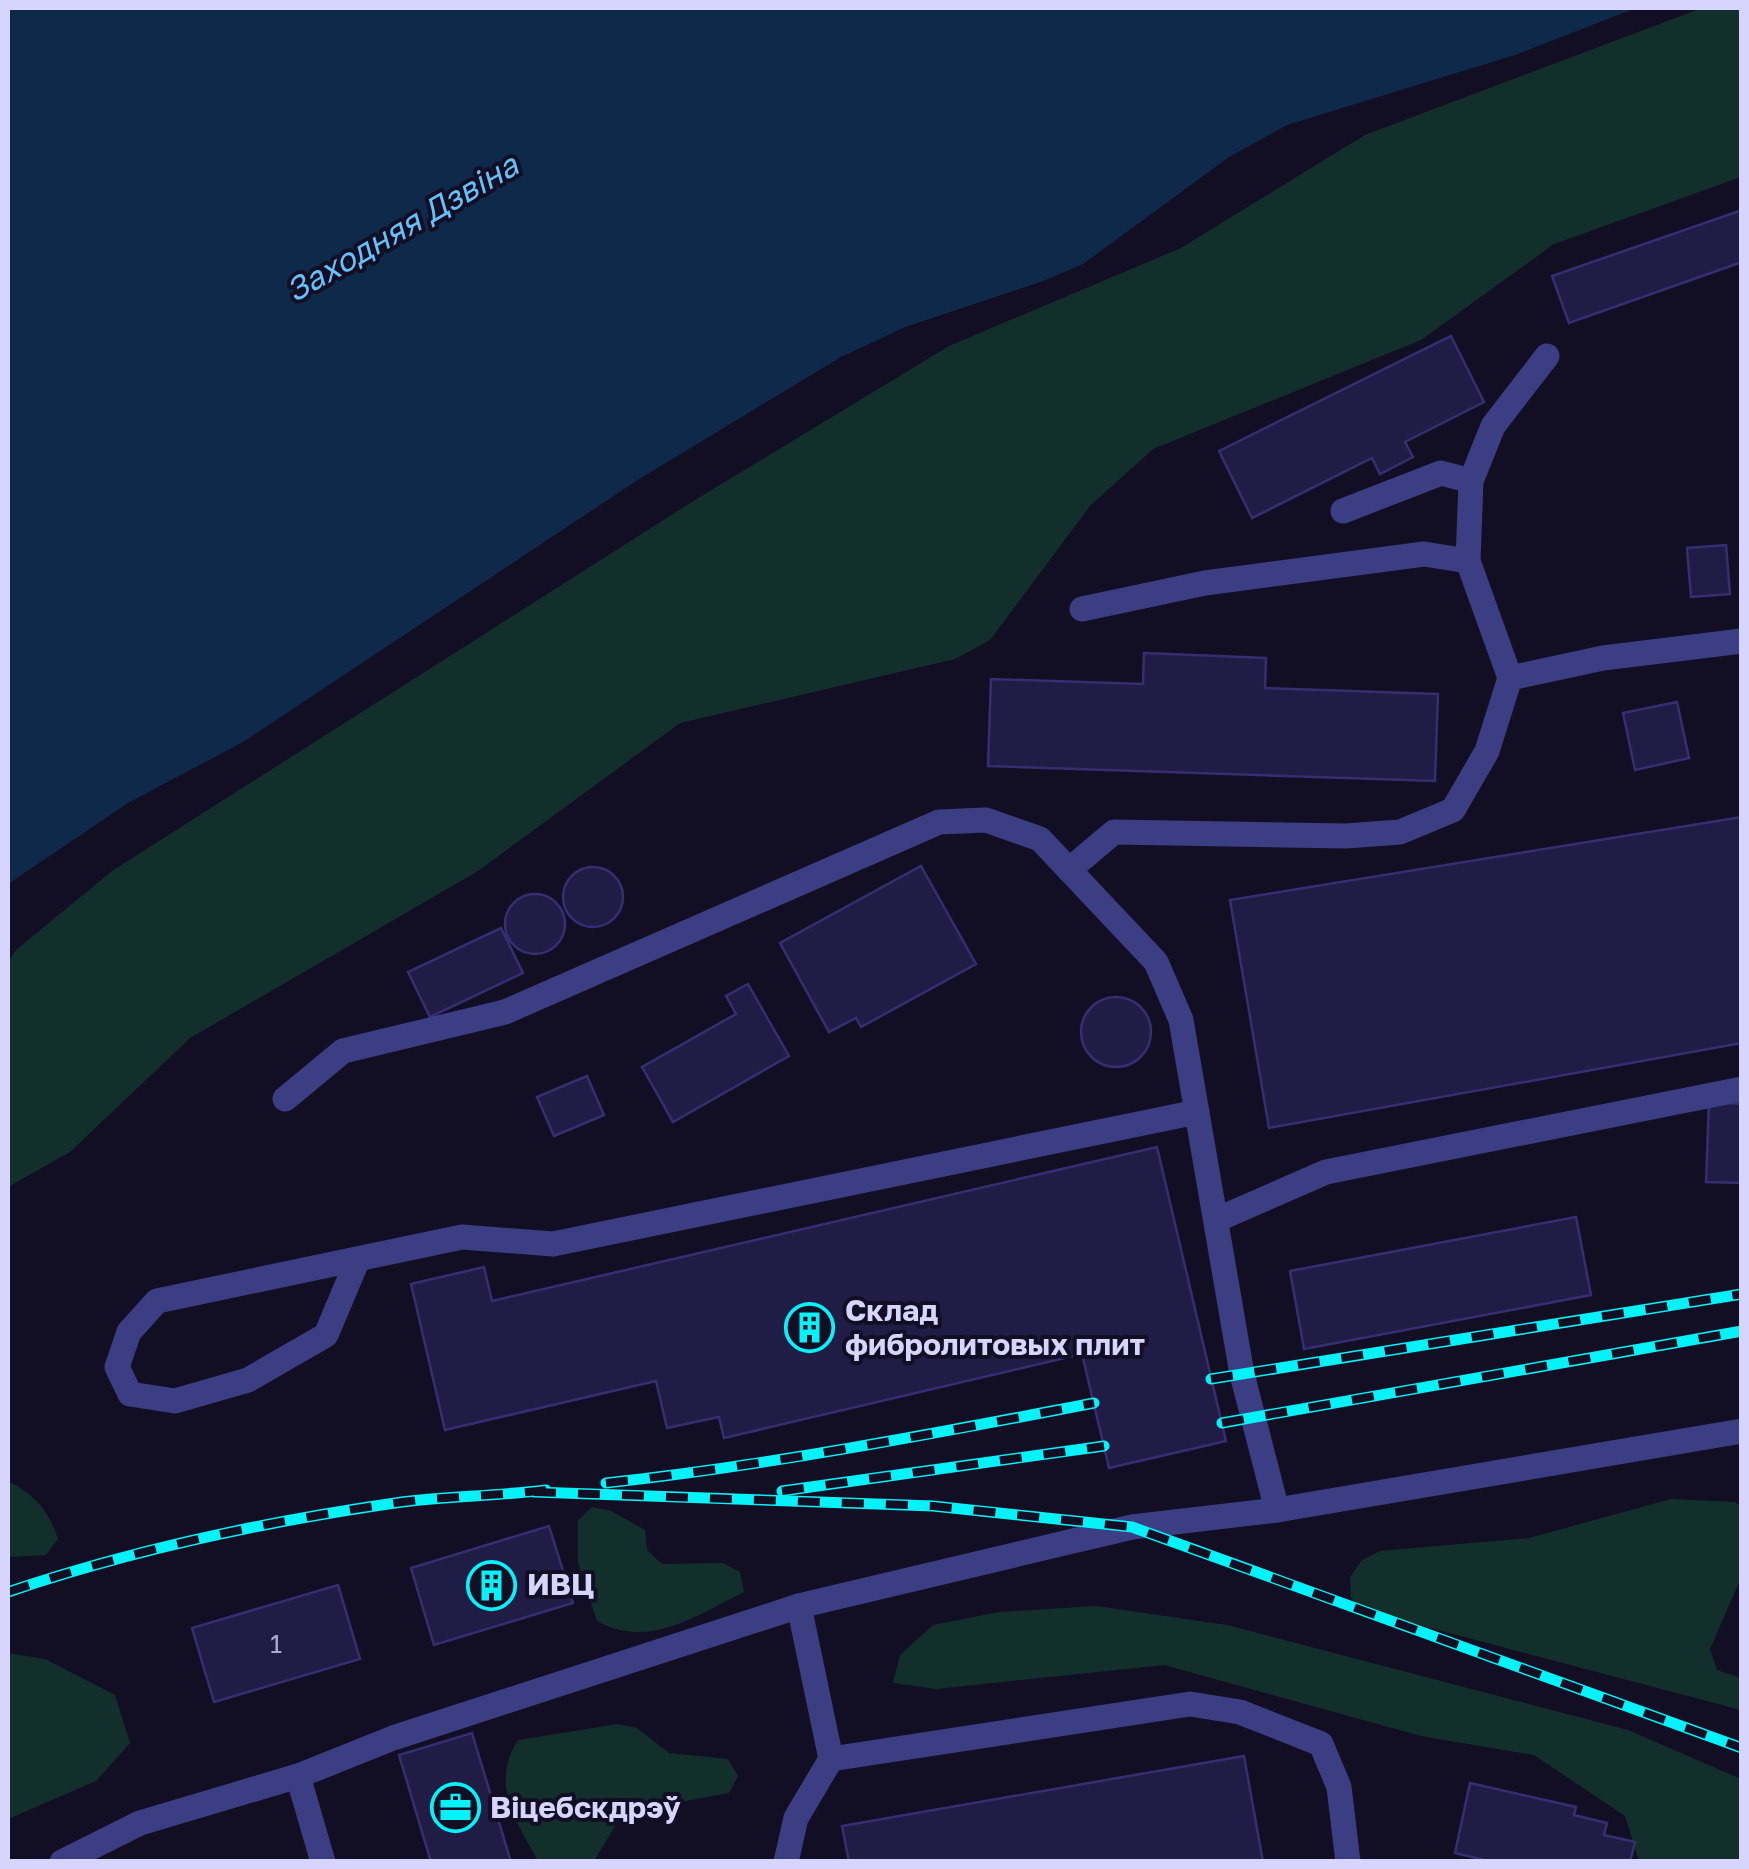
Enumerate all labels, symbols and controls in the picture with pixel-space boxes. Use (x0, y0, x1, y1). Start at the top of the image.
water label: Заходняя Дзвіна (279, 144, 526, 309)
place label: Склад фибролитовых плит (845, 1292, 1145, 1362)
building icon: Склад фибролитовых плит (784, 1302, 836, 1354)
building icon: ИВЦ (466, 1559, 518, 1611)
place label: ИВЦ (527, 1566, 594, 1602)
house number: 1 (270, 1628, 282, 1659)
office icon: Віцебскдрэў (429, 1782, 481, 1834)
place label: Віцебскдрэў (490, 1789, 681, 1825)

